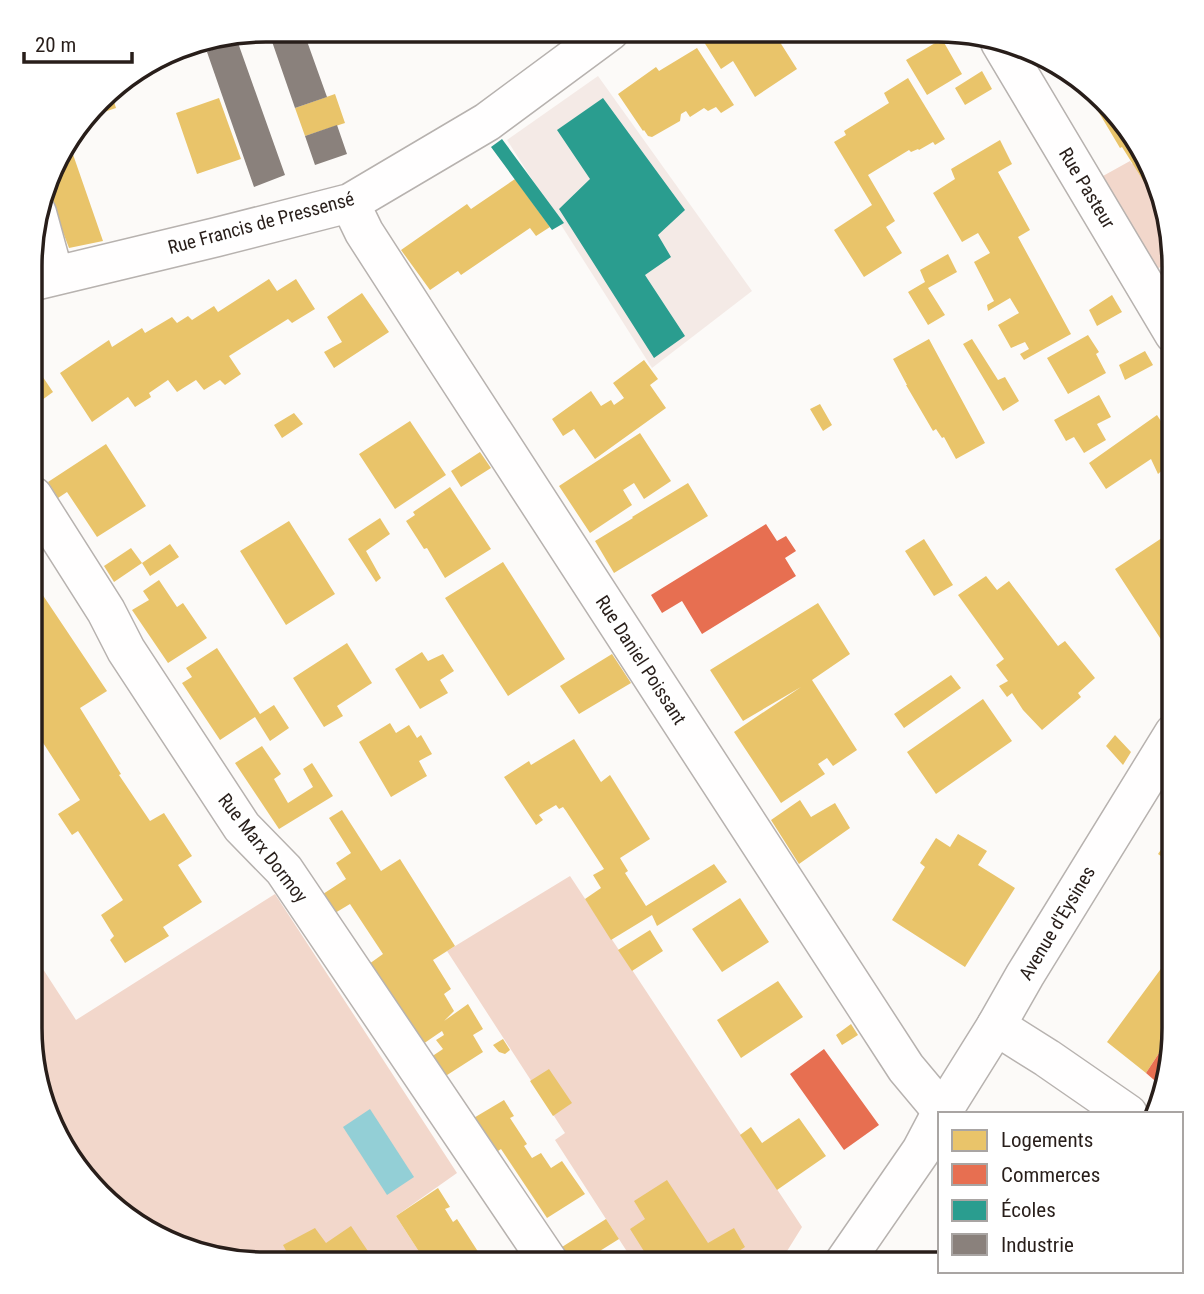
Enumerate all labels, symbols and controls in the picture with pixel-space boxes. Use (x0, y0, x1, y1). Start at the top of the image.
scale bar (24, 21, 133, 65)
text: 20 m (35, 33, 76, 57)
street label: Rue Pasteur (1054, 143, 1120, 233)
street label: Rue Francis de Pressensé (165, 187, 357, 259)
street label: Rue Daniel Poissant (591, 591, 691, 729)
street label: Rue Marx Dormoy (213, 789, 313, 907)
street label: Avenue d'Eysines (1014, 862, 1100, 984)
legend (938, 1112, 1183, 1273)
text: Logements (1001, 1128, 1093, 1152)
text: Commerces (1001, 1163, 1100, 1187)
text: Écoles (1001, 1198, 1056, 1222)
text: Industrie (1001, 1233, 1074, 1257)

